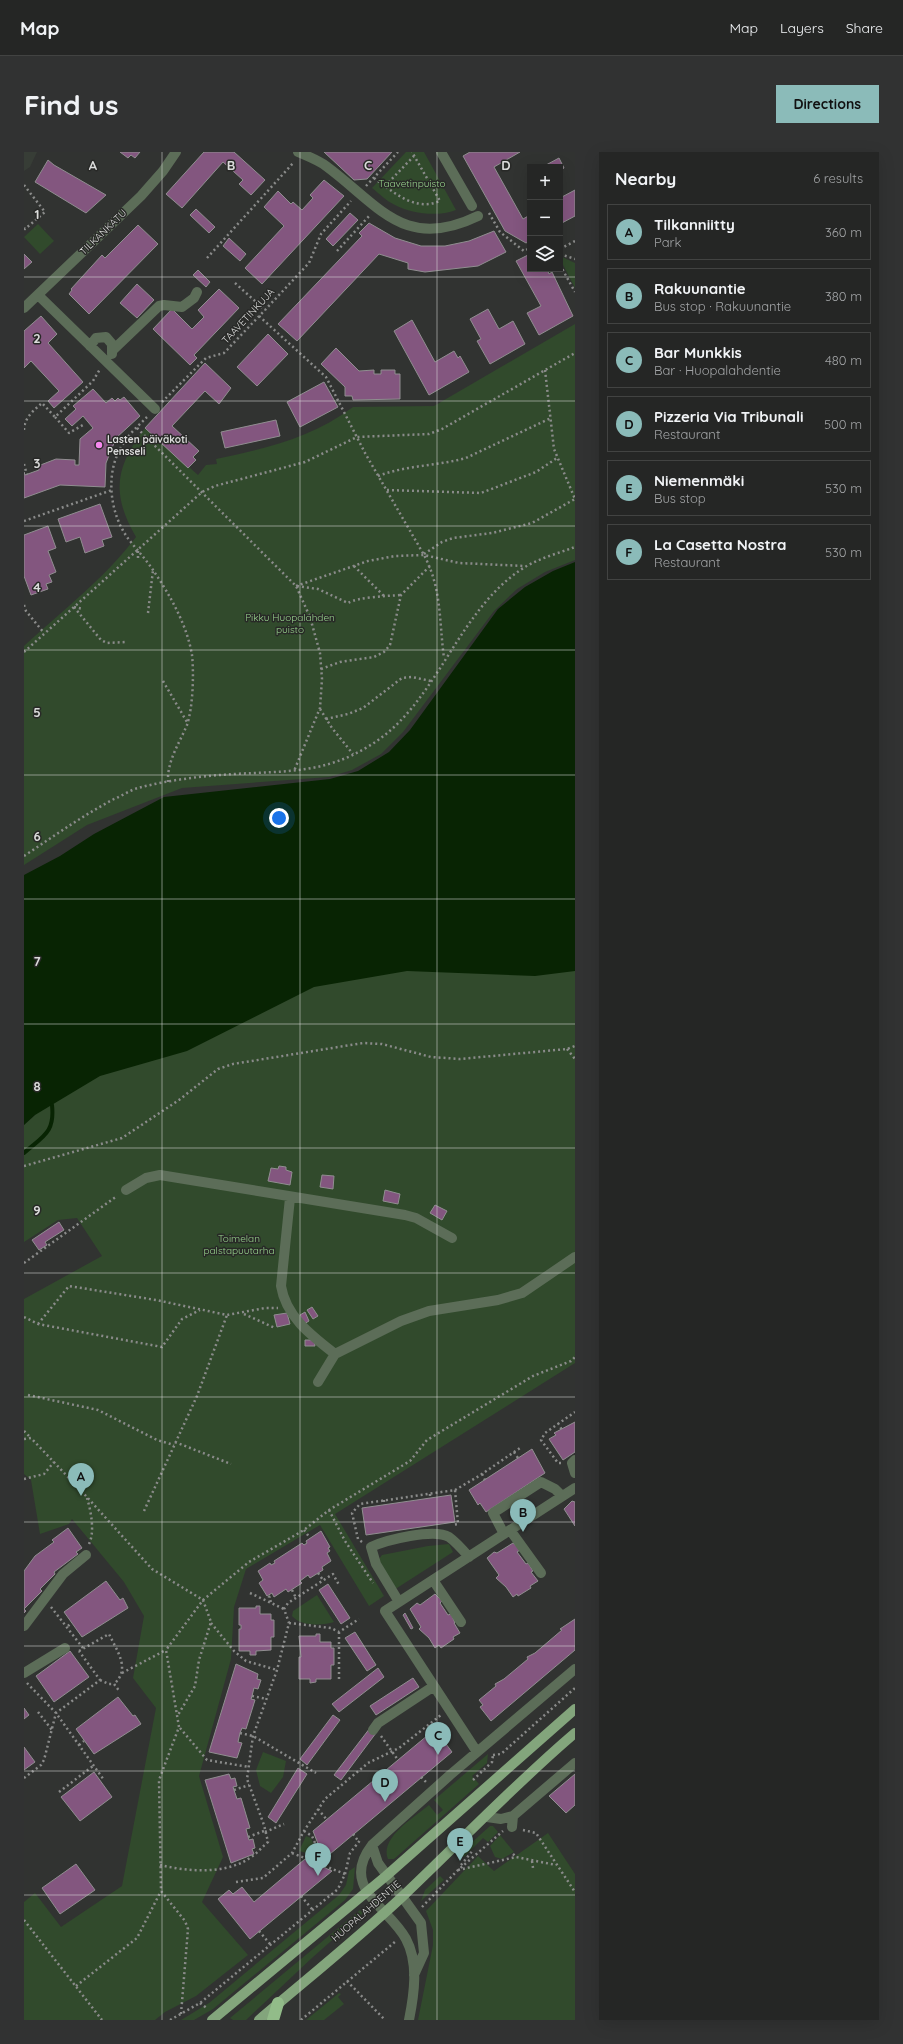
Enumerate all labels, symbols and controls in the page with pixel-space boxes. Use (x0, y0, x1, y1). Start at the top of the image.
text: Map (20, 16, 59, 40)
text: Map (729, 19, 758, 37)
text: Layers (780, 19, 824, 37)
text: Share (846, 19, 883, 37)
button: Directions (776, 85, 879, 123)
text: Find us (24, 87, 118, 122)
text: A (89, 157, 98, 173)
text: B (227, 157, 235, 173)
text: C (364, 157, 372, 173)
text: D (501, 157, 511, 173)
map controls (527, 164, 563, 272)
button: + (527, 164, 563, 200)
text: Nearby (615, 168, 676, 189)
text: 6 results (813, 170, 863, 186)
park label: Taavetinpuisto (378, 177, 446, 190)
button: − (527, 200, 563, 236)
text: 1 (34, 206, 40, 222)
street label: TILKANKATU (77, 206, 129, 258)
text: Tilkanniitty (654, 215, 735, 234)
text: A (625, 224, 633, 240)
text: 360 m (825, 224, 862, 240)
text: Park (654, 234, 682, 250)
button: layers (527, 236, 563, 272)
text: Rakuunantie (654, 279, 746, 298)
street label: TAAVETINKUJA (219, 285, 277, 347)
text: B (625, 288, 633, 304)
text: 380 m (825, 288, 862, 304)
text: Bus stop · Rakuunantie (654, 298, 791, 314)
text: 2 (33, 330, 41, 346)
text: Bar Munkkis (654, 343, 742, 362)
text: C (625, 352, 633, 368)
text: 480 m (825, 352, 862, 368)
text: Bar · Huopalahdentie (654, 362, 781, 378)
text: Pizzeria Via Tribunali (654, 407, 804, 426)
text: D (624, 416, 634, 432)
text: 500 m (824, 416, 862, 432)
text: Restaurant (654, 426, 720, 442)
place label: Lasten päiväkoti Pensseli (107, 433, 187, 458)
marker: Lasten päiväkoti Pensseli (94, 440, 104, 450)
text: 3 (34, 455, 41, 471)
text: Niemenmäki (654, 471, 744, 490)
text: E (625, 480, 633, 496)
text: 530 m (825, 480, 862, 496)
text: Bus stop (654, 490, 706, 506)
text: La Casetta Nostra (654, 535, 786, 554)
text: F (625, 544, 633, 560)
text: 530 m (825, 544, 862, 560)
text: Restaurant (654, 554, 720, 570)
text: 4 (33, 579, 41, 595)
park label: Pikku Huopalahden puisto (245, 611, 335, 636)
text: 5 (33, 704, 41, 720)
your location (269, 808, 289, 828)
text: 6 (33, 828, 41, 844)
text: 7 (33, 953, 41, 969)
text: 8 (33, 1078, 41, 1094)
text: 9 (33, 1202, 41, 1218)
park label: Toimelan palstapuutarha (203, 1232, 275, 1257)
pin: A (68, 1463, 94, 1496)
pin: B (510, 1499, 536, 1532)
pin: C (425, 1722, 451, 1755)
pin: D (372, 1769, 398, 1802)
pin: E (447, 1828, 473, 1861)
pin: F (305, 1843, 331, 1876)
street label: HUOPALAHDENTIE (329, 1877, 403, 1945)

